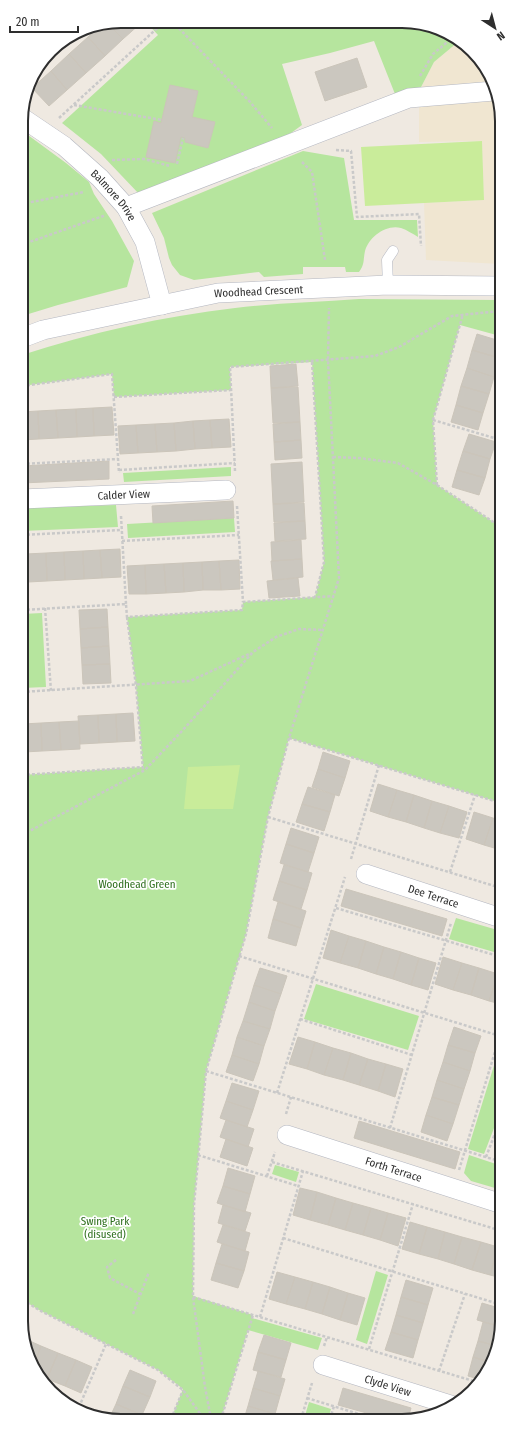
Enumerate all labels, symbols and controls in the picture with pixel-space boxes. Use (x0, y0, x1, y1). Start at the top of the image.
scale bar (10, 8, 78, 34)
north arrow (475, 8, 515, 48)
text: 20 m (16, 15, 40, 29)
text: N (494, 28, 507, 43)
street label: Balmore Drive (88, 167, 139, 223)
street label: Woodhead Crescent (214, 282, 304, 300)
street label: Calder View (97, 487, 150, 502)
park label: Woodhead Green (98, 878, 176, 891)
street label: Dee Terrace (407, 882, 460, 910)
street label: Forth Terrace (364, 1154, 424, 1184)
park label: Swing Park (disused) (81, 1215, 130, 1241)
street label: Clyde View (363, 1372, 413, 1399)

